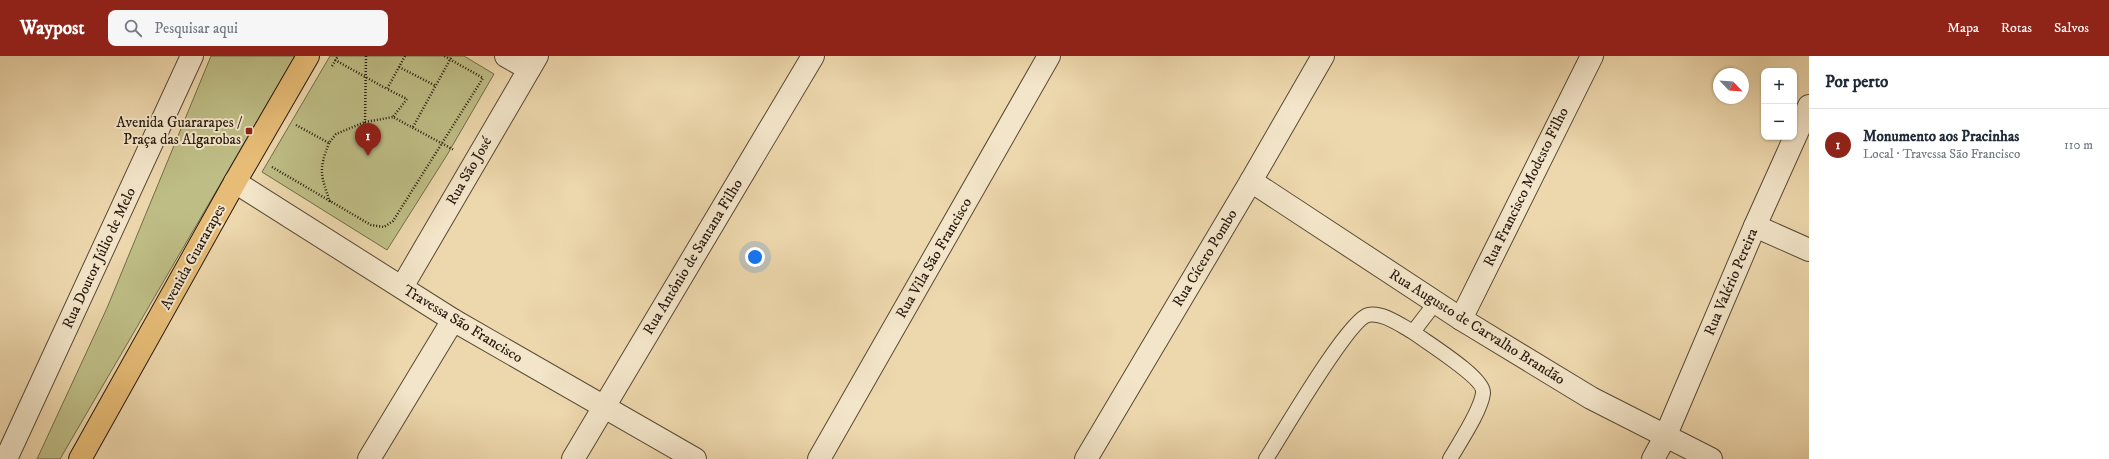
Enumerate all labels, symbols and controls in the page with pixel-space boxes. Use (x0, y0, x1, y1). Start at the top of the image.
search box (108, 10, 388, 46)
text: Waypost (20, 17, 84, 40)
icon: search (122, 17, 144, 39)
text: Pesquisar aqui (154, 19, 238, 38)
text: Mapa (1947, 19, 1979, 37)
text: Rotas (2001, 19, 2032, 37)
text: Salvos (2054, 19, 2089, 37)
north arrow (1713, 68, 1749, 104)
map controls (1761, 68, 1797, 140)
button: + (1761, 68, 1797, 104)
text: Por perto (1825, 71, 1888, 93)
street label: Rua Francisco Modesto Filho (1479, 104, 1573, 270)
button: − (1761, 104, 1797, 140)
place label: Avenida Guararapes / Praça das Algarobas (116, 113, 243, 149)
pin: 1 (355, 123, 381, 156)
marker: Avenida Guararapes / Praça das Algarobas (244, 126, 254, 136)
text: Monumento aos Pracinhas (1863, 127, 2019, 146)
street label: Rua São José (442, 133, 497, 209)
text: 1 (1836, 137, 1840, 153)
text: 110 m (2064, 137, 2093, 153)
text: Local · Travessa São Francisco (1863, 146, 2020, 162)
street label: Rua Antônio de Santana Filho (639, 176, 747, 338)
street label: Rua Doutor Júlio de Melo (58, 184, 140, 332)
street label: Rua Vila São Francisco (892, 194, 976, 322)
street label: Avenida Guararapes (156, 201, 230, 313)
street label: Rua Cícero Pombo (1168, 206, 1242, 310)
street label: Rua Valério Pereira (1700, 225, 1762, 339)
your location (745, 247, 765, 267)
street label: Rua Augusto de Carvalho Brandão (1386, 265, 1568, 389)
street label: Travessa São Francisco (400, 281, 526, 367)

